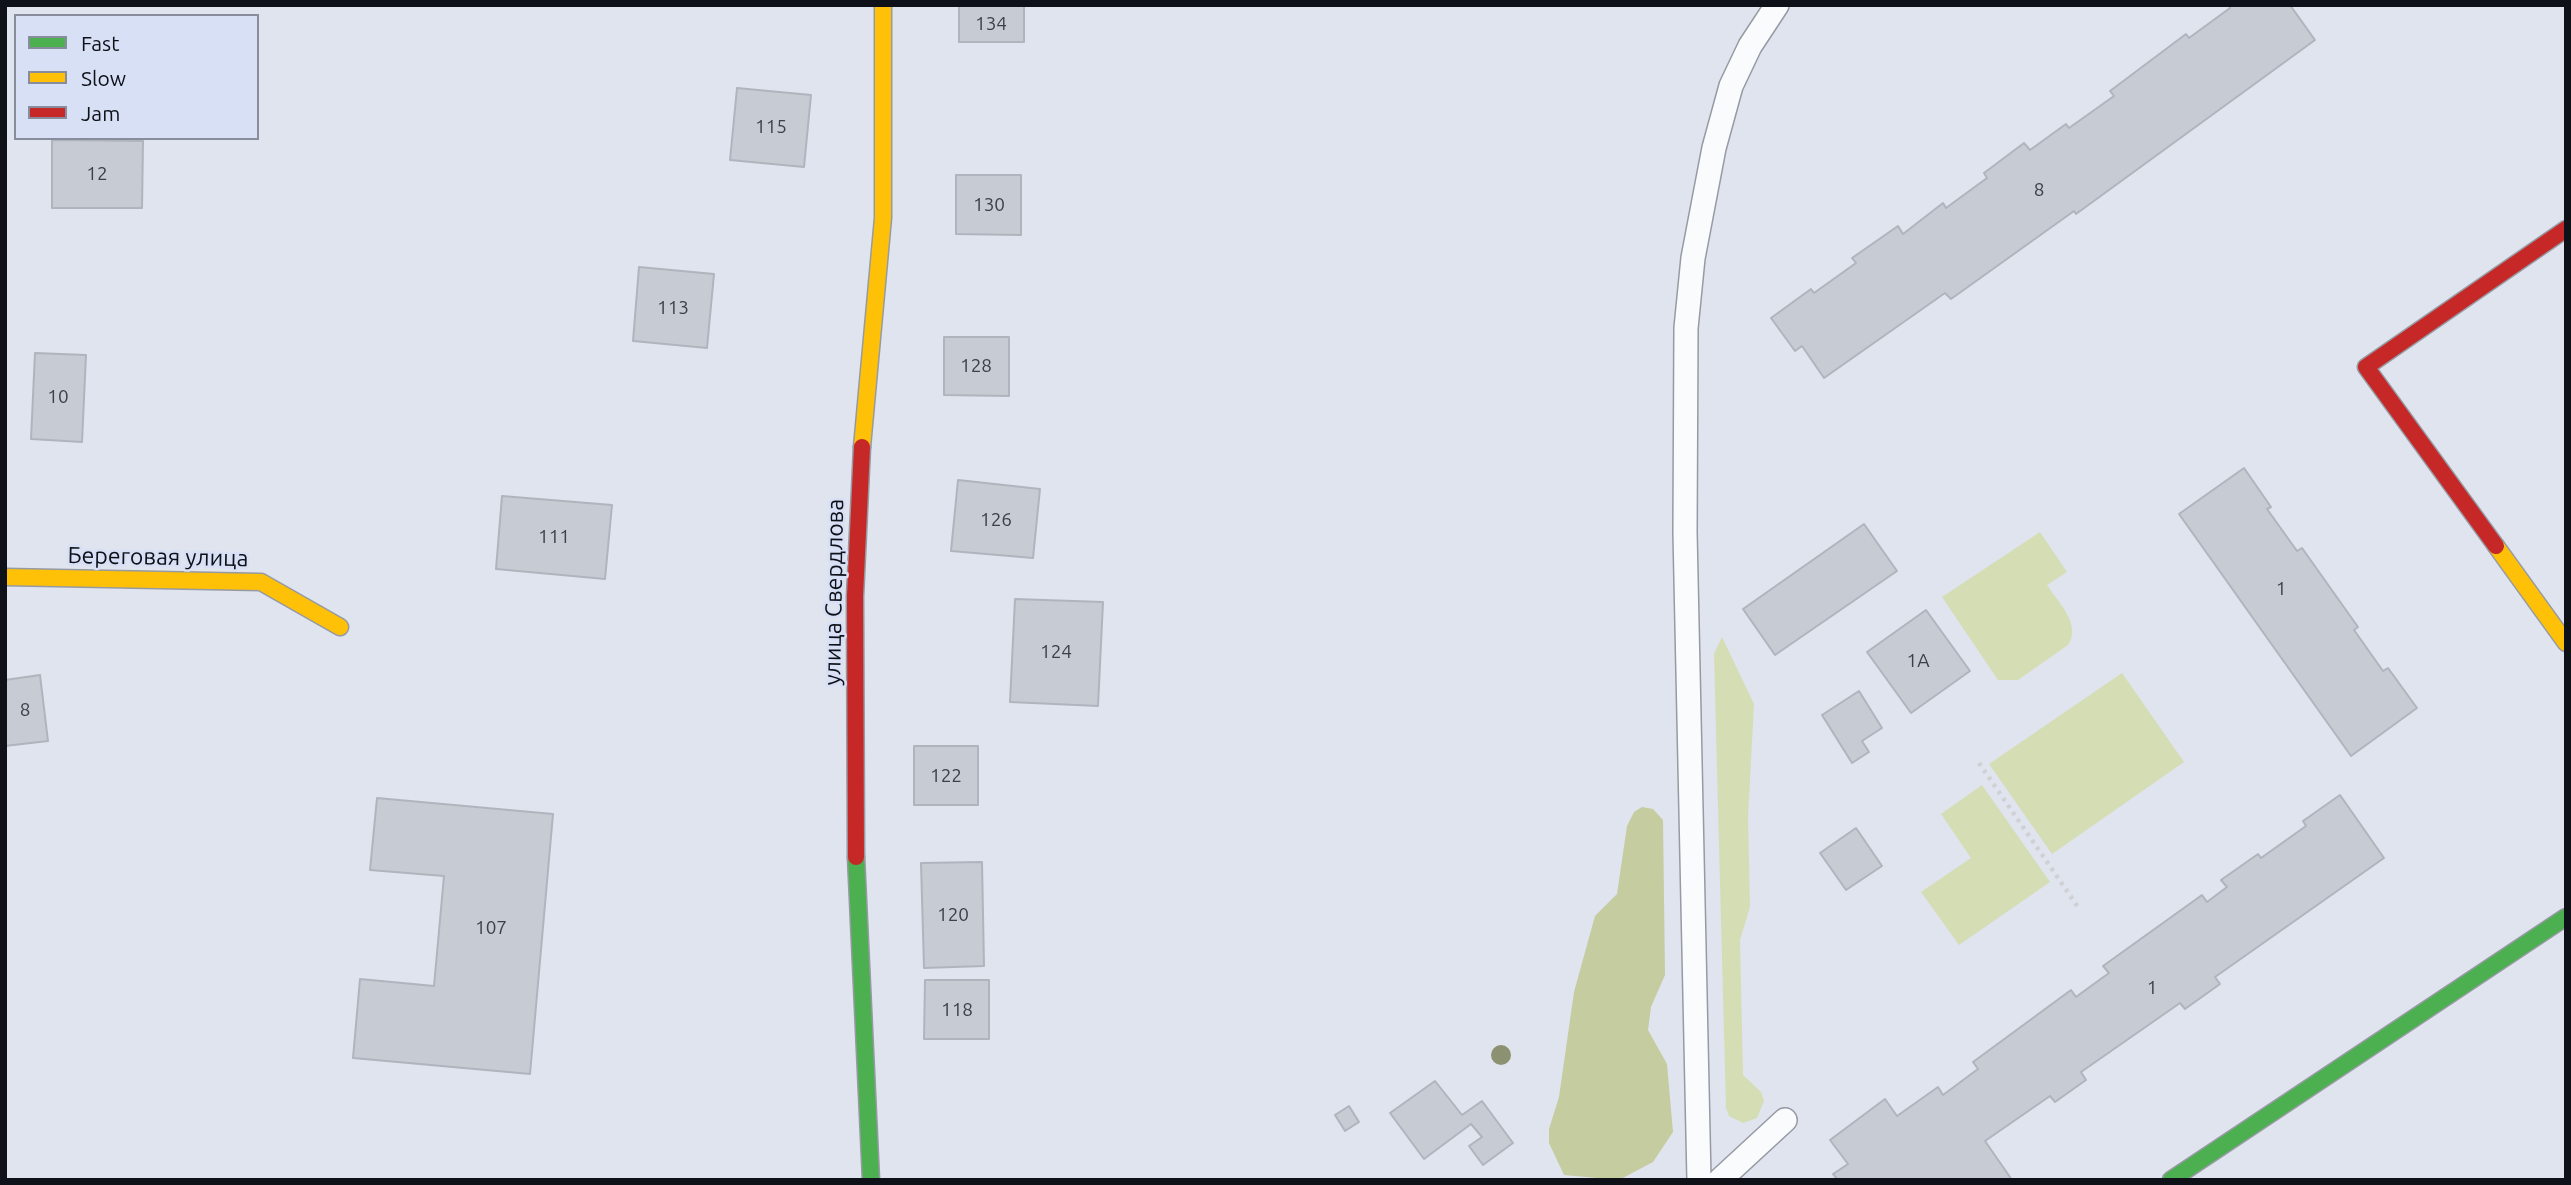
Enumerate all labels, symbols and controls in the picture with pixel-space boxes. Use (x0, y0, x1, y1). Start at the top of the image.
house number: 134 (975, 13, 1007, 35)
legend (14, 14, 259, 140)
text: Fast (81, 31, 119, 55)
text: Slow (81, 66, 126, 90)
text: Jam (81, 101, 120, 125)
house number: 115 (755, 116, 787, 138)
house number: 12 (86, 163, 108, 185)
house number: 8 (2034, 179, 2044, 201)
house number: 130 (973, 194, 1005, 216)
house number: 113 (657, 297, 689, 319)
house number: 128 (960, 355, 992, 377)
house number: 10 (47, 386, 69, 408)
street label: улица Свердлова (819, 498, 849, 686)
house number: 126 (980, 509, 1012, 531)
house number: 111 (538, 526, 570, 548)
street label: Береговая улица (67, 542, 249, 572)
house number: 1 (2276, 578, 2286, 600)
house number: 124 (1040, 641, 1072, 663)
house number: 1А (1906, 650, 1930, 672)
house number: 8 (20, 699, 30, 721)
house number: 122 (930, 765, 962, 787)
house number: 120 (937, 904, 969, 926)
house number: 107 (475, 917, 507, 939)
house number: 1 (2147, 977, 2157, 999)
house number: 118 (941, 999, 973, 1021)

